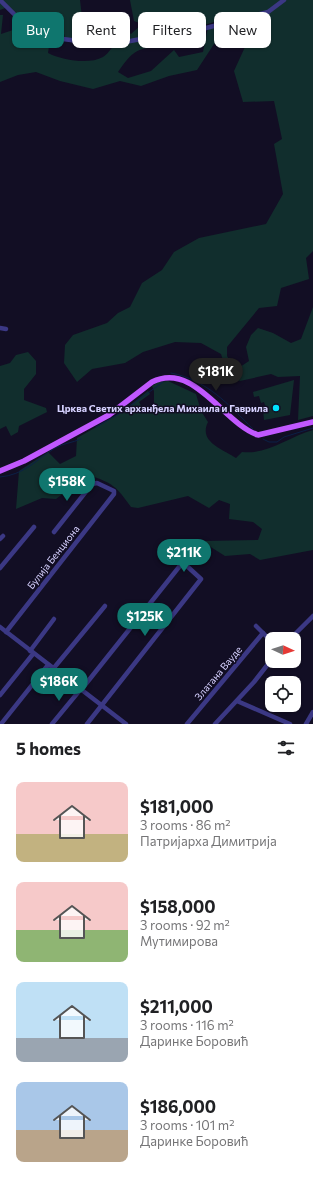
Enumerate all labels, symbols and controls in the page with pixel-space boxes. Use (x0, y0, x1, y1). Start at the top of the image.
chip: Buy (12, 12, 64, 48)
chip: Rent (72, 12, 130, 48)
chip: Filters (138, 12, 206, 48)
chip: New (214, 12, 271, 48)
pin: $181K (188, 358, 244, 392)
text: $181K (198, 363, 234, 379)
place label: Црква Светих арханђела Михаила и Гаврила (57, 402, 268, 414)
marker: Црква Светих арханђела Михаила и Гаврила (271, 403, 281, 413)
pin: $158K (39, 468, 95, 502)
text: $158K (48, 473, 86, 489)
street label: Булија Бенциона (24, 523, 82, 591)
pin: $211K (156, 539, 212, 573)
text: $211K (166, 544, 202, 560)
pin: $125K (117, 603, 173, 637)
text: $125K (126, 608, 164, 624)
north arrow (265, 632, 301, 668)
map controls (265, 632, 301, 712)
street label: Златана Вауде (192, 644, 244, 702)
pin: $186K (31, 668, 87, 702)
text: $186K (40, 673, 78, 689)
button: locate (265, 676, 301, 712)
icon: filters (275, 737, 297, 759)
text: 5 homes (16, 738, 81, 759)
text: $181,000 (140, 796, 214, 817)
icon: home (48, 798, 96, 846)
text: 3 rooms · 86 m² (140, 817, 231, 833)
text: Патријарха Димитрија (140, 833, 277, 849)
text: $158,000 (140, 896, 216, 917)
icon: home (48, 898, 96, 946)
text: 3 rooms · 92 m² (140, 917, 230, 933)
text: Мутимирова (140, 933, 218, 949)
text: $211,000 (140, 996, 213, 1017)
icon: home (48, 998, 96, 1046)
text: 3 rooms · 116 m² (140, 1017, 234, 1033)
text: Даринке Боровић (140, 1033, 248, 1049)
text: $186,000 (140, 1096, 216, 1117)
icon: home (48, 1098, 96, 1146)
text: 3 rooms · 101 m² (140, 1117, 234, 1133)
text: Даринке Боровић (140, 1133, 248, 1149)

